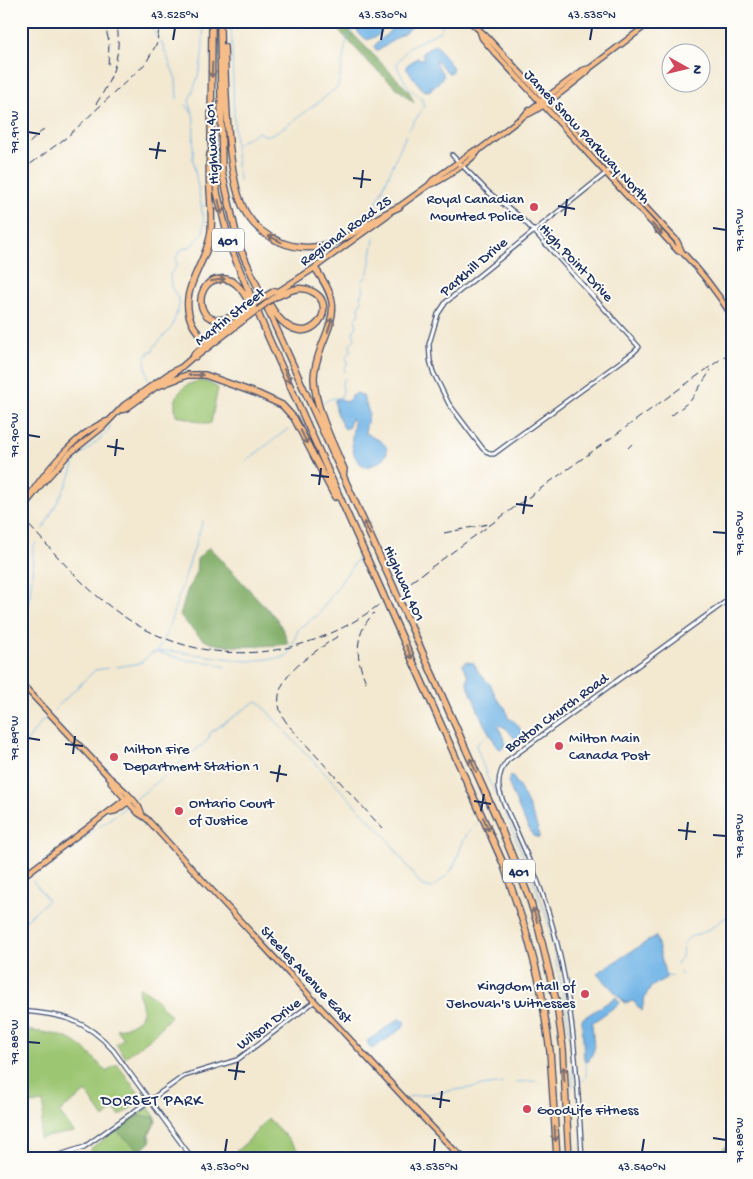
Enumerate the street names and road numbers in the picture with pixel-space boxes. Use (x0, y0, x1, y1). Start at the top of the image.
street label: James Snow Parkway North (519, 66, 654, 208)
street label: Highway 401 (202, 103, 224, 185)
street label: Regional Road 25 (297, 192, 396, 271)
street label: High Point Drive (535, 220, 617, 307)
road number: 401 (212, 228, 244, 252)
street label: Parkhill Drive (436, 234, 512, 302)
street label: Martin Street (192, 283, 270, 351)
street label: Highway 401 (378, 543, 428, 624)
street label: Boston Church Road (501, 669, 613, 758)
road number: 401 (503, 859, 535, 882)
street label: Steeles Avenue East (256, 923, 357, 1029)
street label: Wilson Drive (233, 994, 305, 1055)

